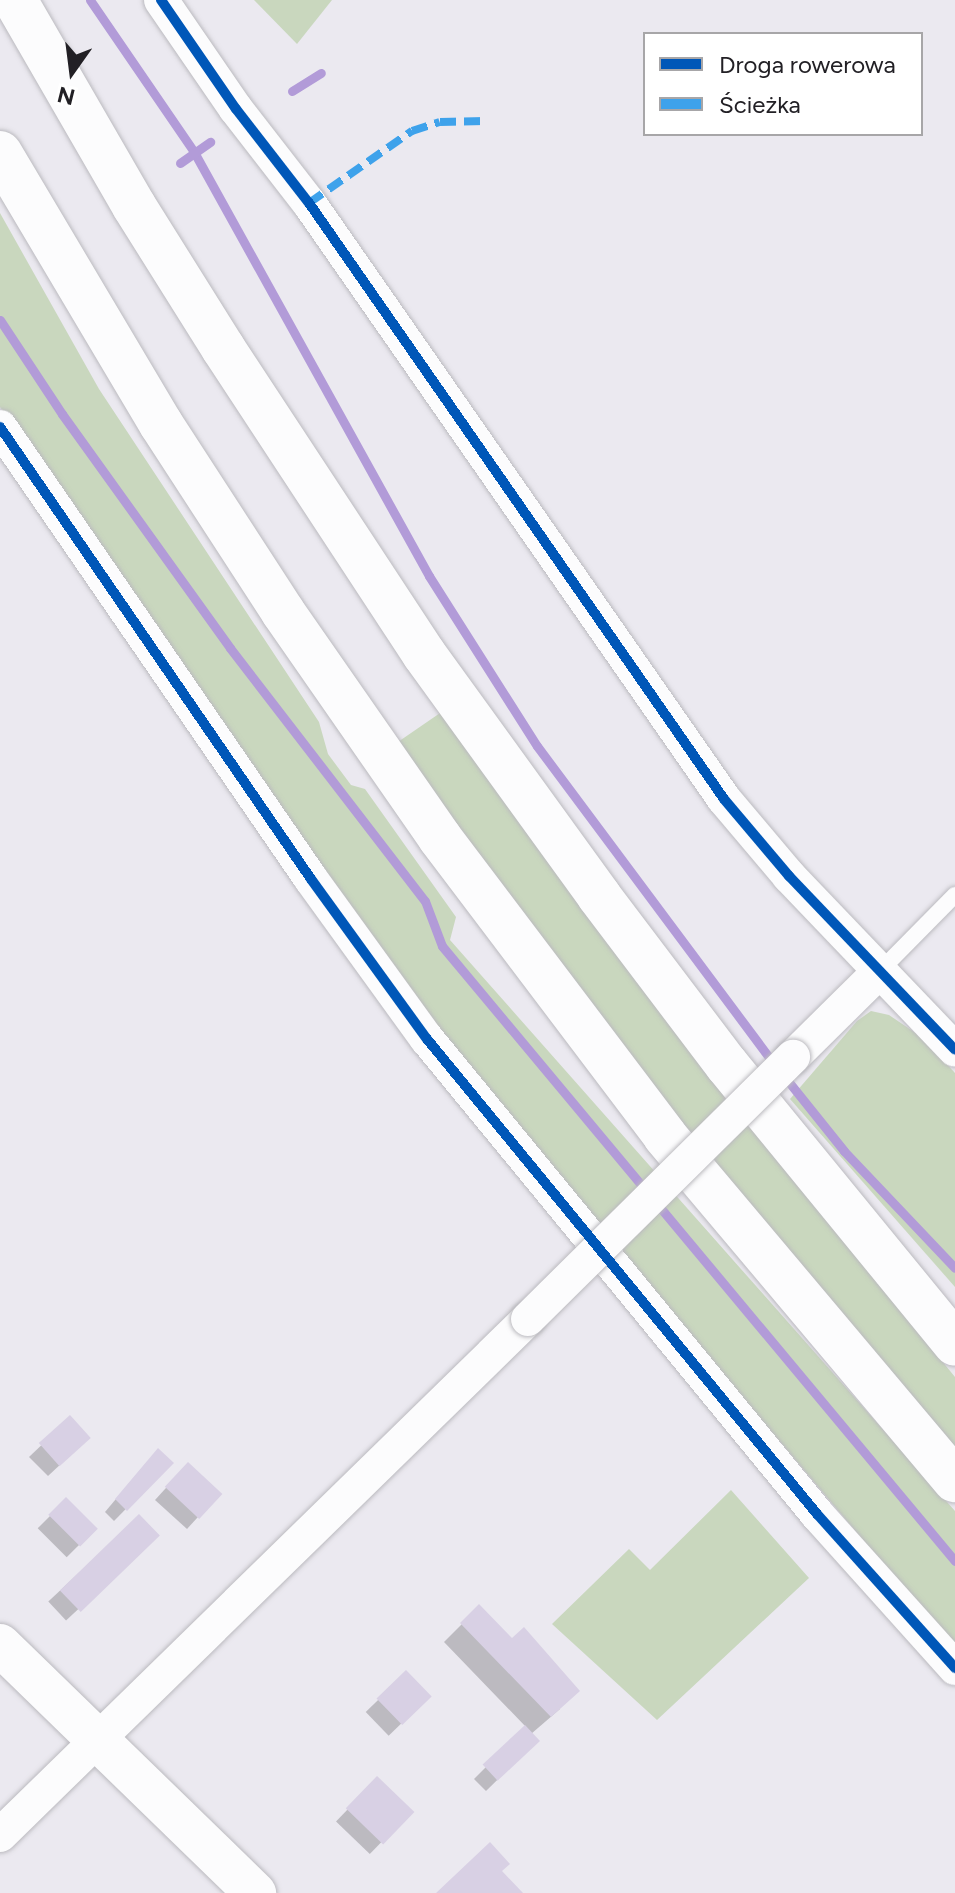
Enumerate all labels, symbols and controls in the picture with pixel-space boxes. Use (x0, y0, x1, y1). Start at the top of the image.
north arrow (32, 32, 112, 112)
legend (643, 32, 923, 136)
text: Droga rowerowa (719, 50, 896, 79)
text: N (55, 81, 78, 111)
text: Ścieżka (719, 90, 801, 119)

